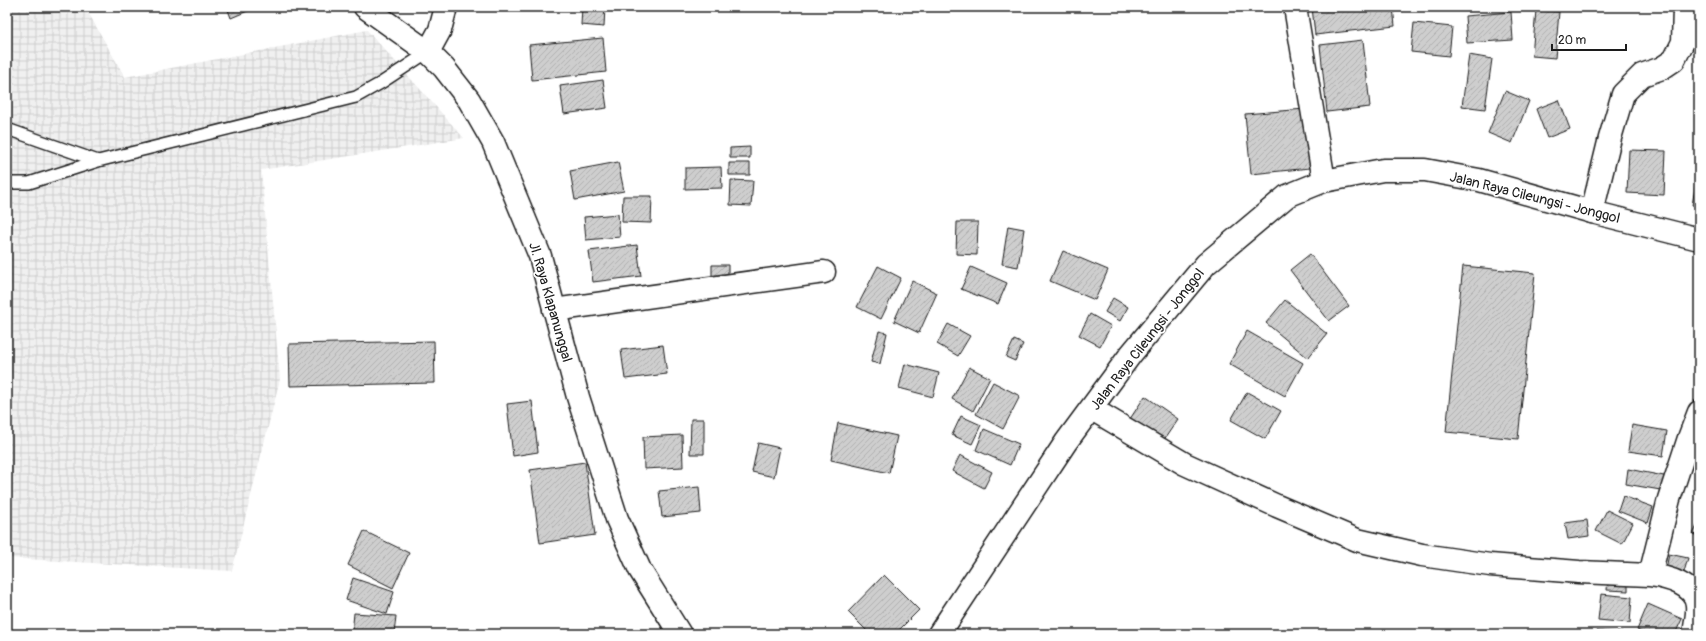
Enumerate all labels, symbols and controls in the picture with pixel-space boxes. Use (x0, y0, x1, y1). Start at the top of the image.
scale bar (1552, 26, 1626, 52)
text: 20 m (1558, 33, 1587, 48)
street label: Jalan Raya Cileungsi - Jonggol (1448, 168, 1622, 227)
street label: Jl. Raya Klapanunggal (525, 240, 576, 364)
street label: Jalan Raya Cileungsi - Jonggol (1087, 265, 1208, 413)

